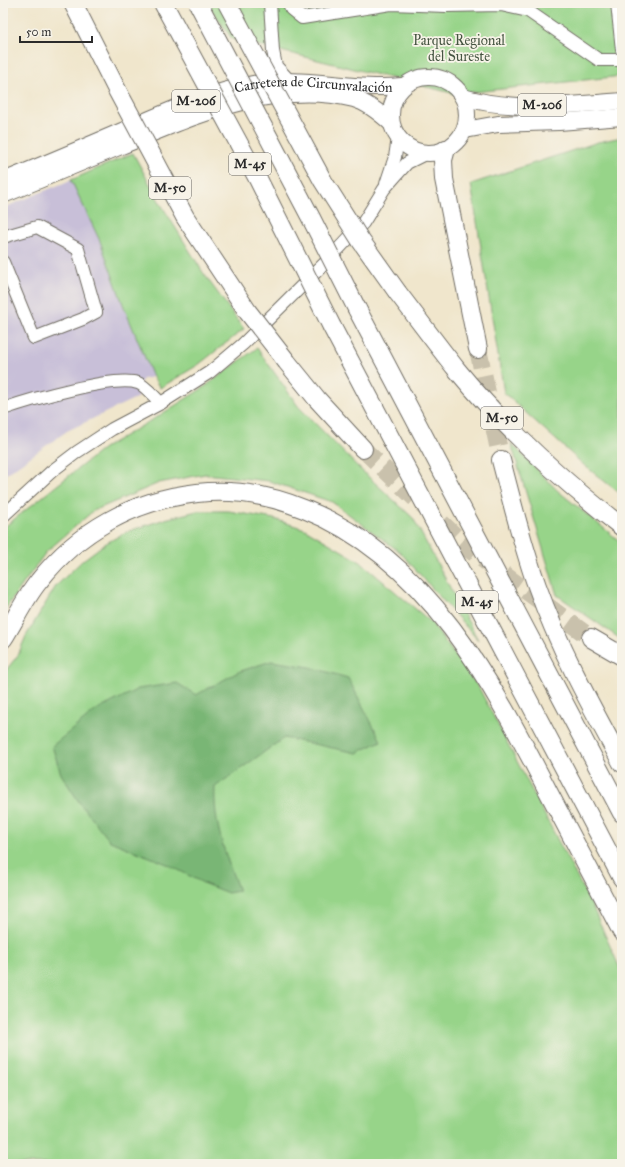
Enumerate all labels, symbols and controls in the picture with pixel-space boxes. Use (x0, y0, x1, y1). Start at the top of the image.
scale bar (20, 18, 92, 44)
text: 50 m (26, 25, 51, 39)
park label: Parque Regional del Sureste (413, 32, 505, 65)
street label: Carretera de Circunvalación (233, 73, 393, 96)
road number: M-206 (172, 90, 220, 112)
road number: M-206 (518, 94, 566, 116)
road number: M-45 (229, 153, 271, 175)
road number: M-50 (149, 177, 191, 199)
road number: M-50 (481, 407, 523, 429)
road number: M-45 (456, 591, 498, 613)

